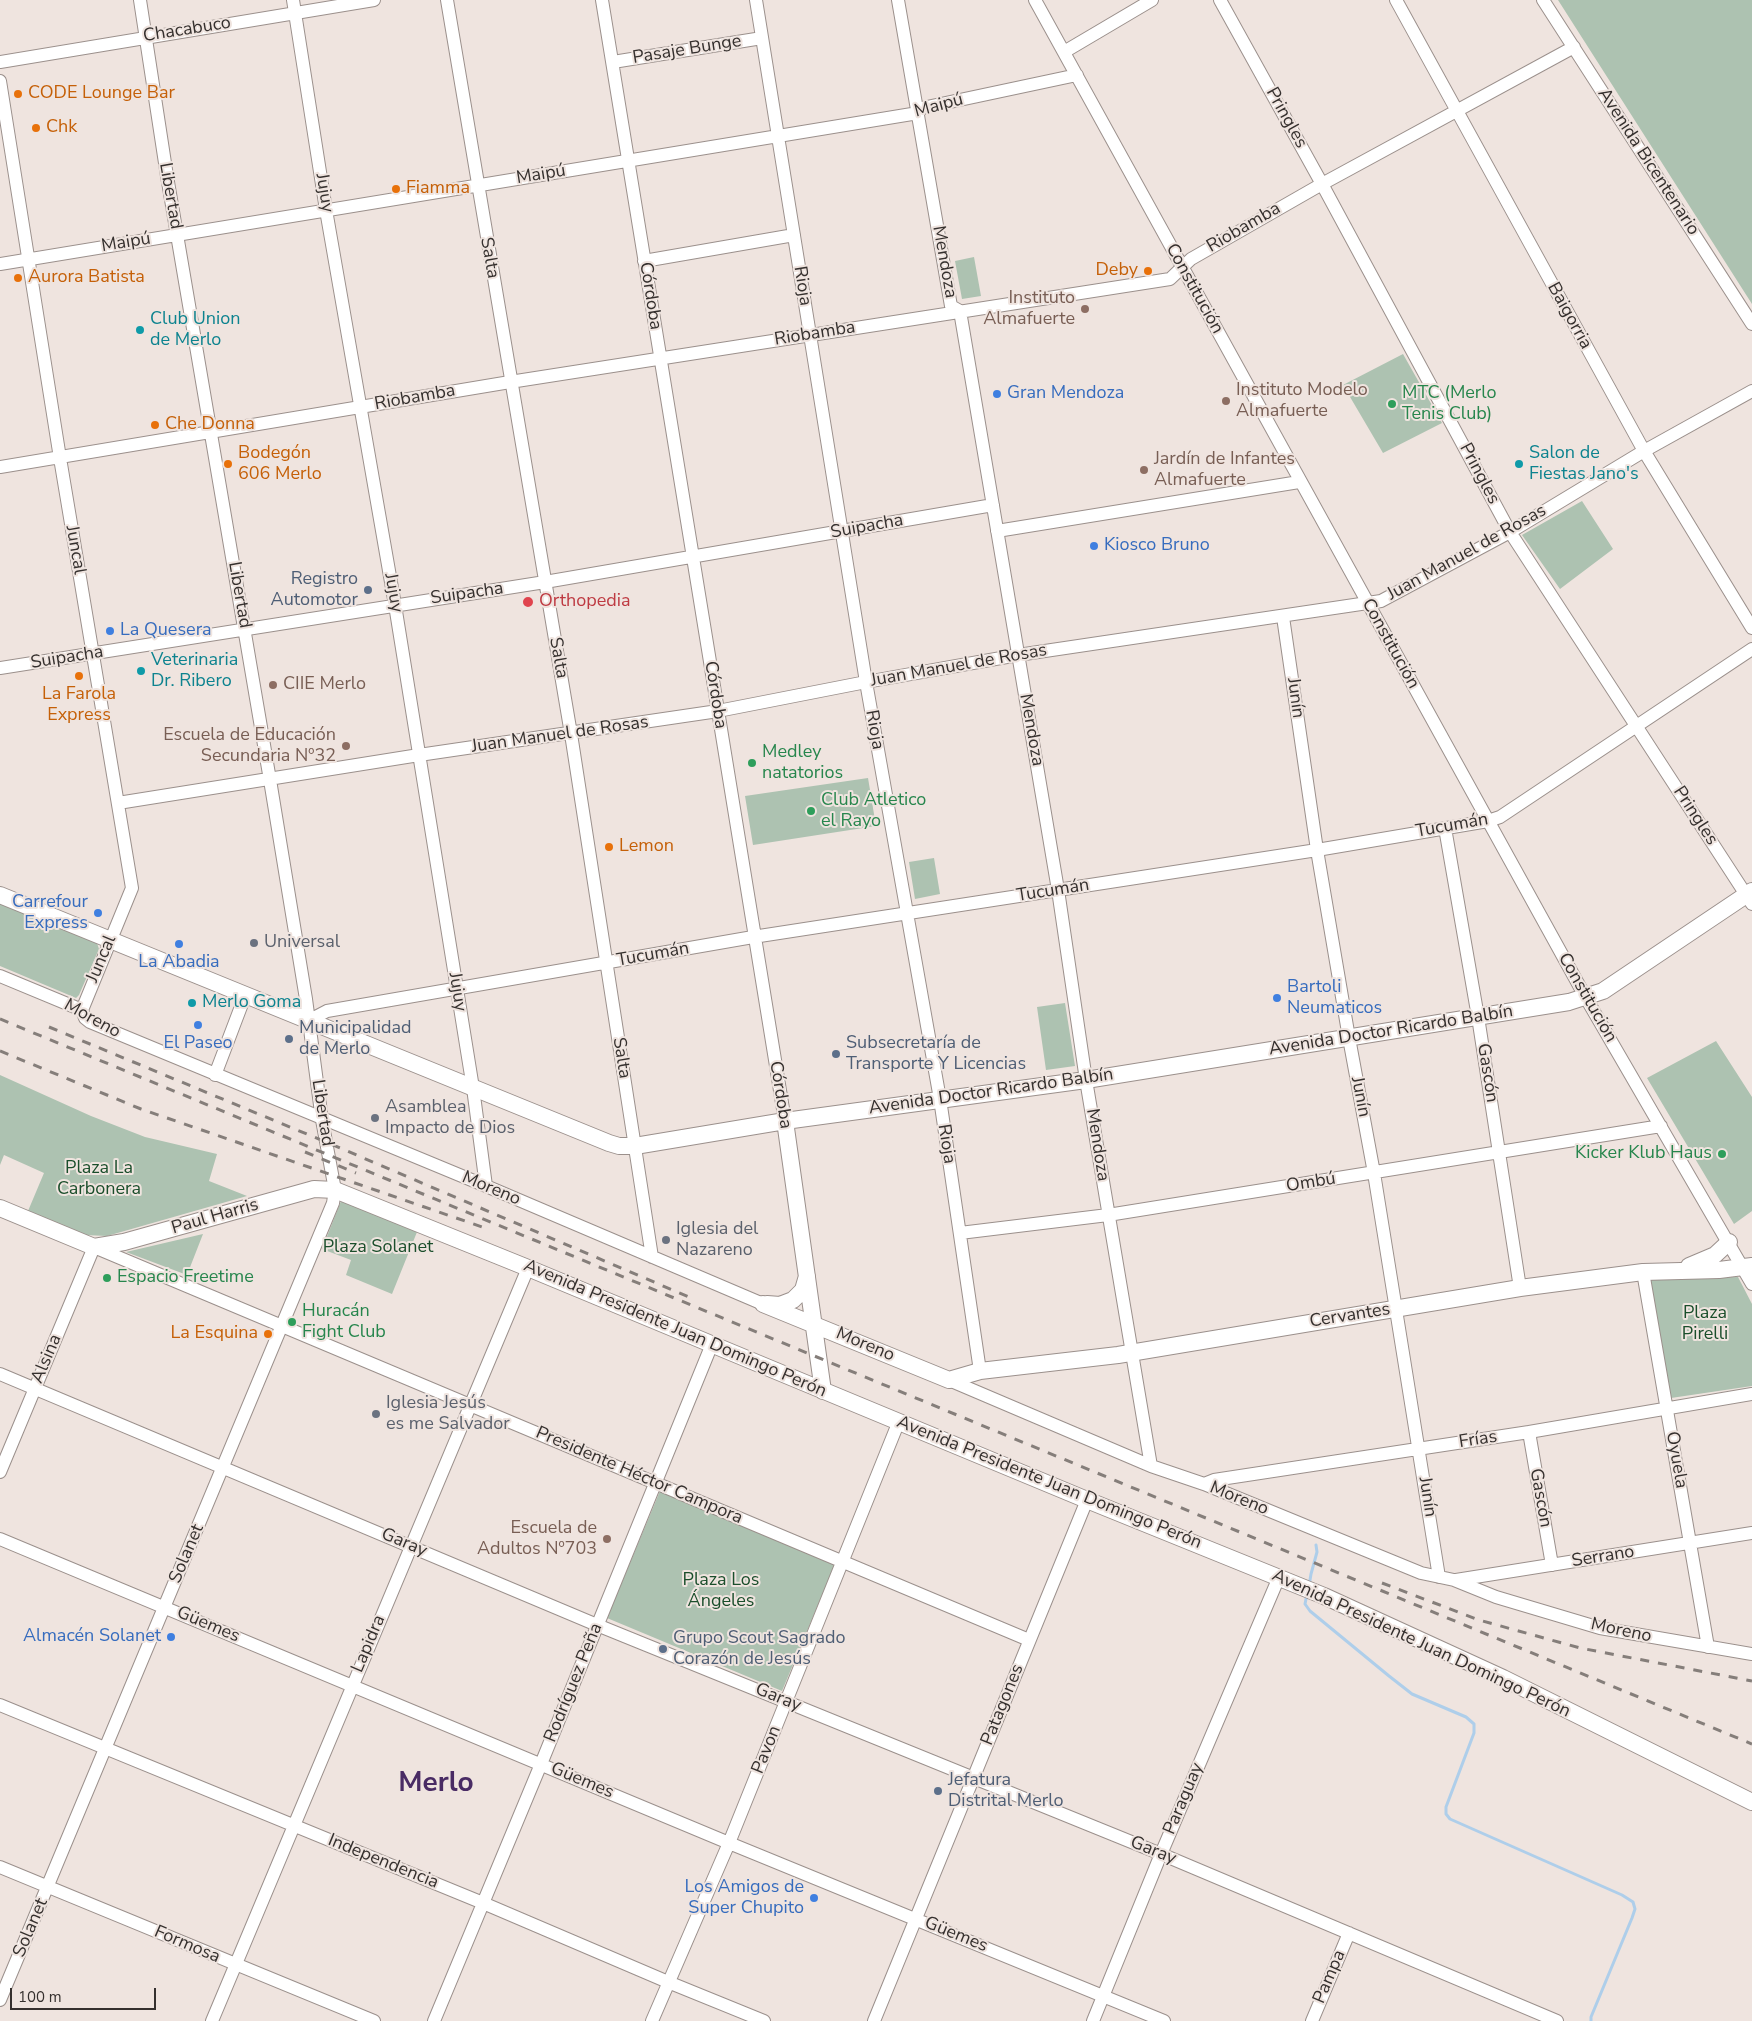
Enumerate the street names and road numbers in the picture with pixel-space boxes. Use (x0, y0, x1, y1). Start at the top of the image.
street label: Chacabuco (142, 12, 232, 48)
street label: Pasaje Bunge (631, 31, 743, 69)
street label: Pringles (1261, 84, 1311, 152)
street label: Avenida Bicentenario (1592, 84, 1704, 240)
street label: Maipú (912, 89, 966, 123)
street label: Maipú (515, 160, 567, 190)
street label: Libertad (154, 161, 186, 231)
street label: Jujuy (310, 172, 338, 214)
street label: Riobamba (1203, 198, 1285, 258)
street label: Mendoza (927, 224, 961, 300)
street label: Maipú (100, 228, 152, 258)
street label: Salta (475, 236, 503, 280)
street label: Constitución (1160, 240, 1228, 338)
street label: Córdoba (634, 261, 666, 331)
street label: Rioja (788, 265, 816, 307)
street label: Baigorria (1542, 279, 1596, 353)
street label: Riobamba (773, 317, 857, 351)
street label: Riobamba (373, 380, 457, 416)
street label: Pringles (1454, 440, 1504, 508)
street label: Juan Manuel de Rosas (1384, 500, 1550, 606)
street label: Suipacha (829, 510, 905, 544)
street label: Juncal (60, 524, 90, 576)
street label: Libertad (223, 560, 255, 630)
street label: Jujuy (379, 572, 407, 614)
street label: Suipacha (429, 578, 505, 610)
street label: Constitución (1356, 595, 1424, 693)
street label: Salta (544, 636, 572, 680)
street label: Juan Manuel de Rosas (869, 640, 1049, 692)
street label: Suipacha (29, 642, 105, 674)
street label: Córdoba (699, 660, 731, 730)
street label: Junín (1281, 676, 1309, 720)
street label: Mendoza (1014, 692, 1048, 768)
street label: Rioja (860, 708, 888, 752)
street label: Juan Manuel de Rosas (470, 712, 650, 758)
street label: Pringles (1668, 782, 1722, 850)
street label: Tucumán (1414, 809, 1490, 843)
street label: Tucumán (1015, 875, 1091, 907)
street label: Juncal (82, 932, 122, 986)
street label: Tucumán (615, 938, 691, 972)
street label: Constitución (1553, 949, 1621, 1047)
street label: Jujuy (443, 971, 471, 1013)
street label: Moreno (60, 995, 124, 1043)
street label: Avenida Doctor Ricardo Balbín (1267, 1001, 1515, 1061)
street label: Salta (607, 1036, 635, 1080)
street label: Gascón (1472, 1042, 1502, 1104)
street label: Córdoba (764, 1060, 796, 1130)
street label: Avenida Doctor Ricardo Balbín (867, 1064, 1115, 1120)
street label: Junín (1346, 1075, 1374, 1119)
street label: Libertad (306, 1078, 338, 1148)
street label: Mendoza (1081, 1107, 1113, 1183)
street label: Rioja (932, 1123, 960, 1165)
street label: Moreno (458, 1167, 524, 1211)
street label: Ombú (1285, 1168, 1337, 1198)
street label: Paul Harris (169, 1194, 261, 1240)
street label: Avenida Presidente Juan Domingo Perón (520, 1255, 830, 1403)
street label: Cervantes (1308, 1299, 1392, 1333)
street label: Moreno (832, 1323, 898, 1367)
street label: Alsina (27, 1331, 67, 1387)
street label: Avenida Presidente Juan Domingo Perón (893, 1412, 1205, 1554)
street label: Presidente Héctor Campora (532, 1423, 746, 1529)
street label: Frías (1457, 1426, 1499, 1454)
street label: Oyuela (1660, 1430, 1692, 1490)
street label: Gascón (1524, 1467, 1556, 1529)
street label: Junín (1413, 1475, 1441, 1519)
street label: Moreno (1206, 1477, 1272, 1521)
street label: Solanet (165, 1521, 209, 1587)
street label: Garay (378, 1524, 430, 1562)
street label: Serrano (1570, 1541, 1636, 1573)
street label: Avenida Presidente Juan Domingo Perón (1268, 1565, 1574, 1723)
street label: Güemes (173, 1602, 243, 1648)
street label: Lapidra (347, 1612, 391, 1676)
street label: Moreno (1589, 1614, 1653, 1648)
street label: Rodríguez Peña (540, 1620, 608, 1746)
street label: Patagones (977, 1661, 1029, 1749)
street label: Garay (752, 1679, 804, 1717)
street label: Pavon (748, 1723, 786, 1777)
street label: Güemes (547, 1758, 617, 1804)
street label: Paraguay (1159, 1760, 1209, 1838)
street label: Independencia (324, 1830, 442, 1894)
street label: Garay (1127, 1832, 1179, 1870)
street label: Solanet (9, 1895, 53, 1961)
street label: Güemes (921, 1913, 991, 1957)
street label: Formosa (151, 1921, 223, 1969)
street label: Pampa (1309, 1947, 1351, 2007)

